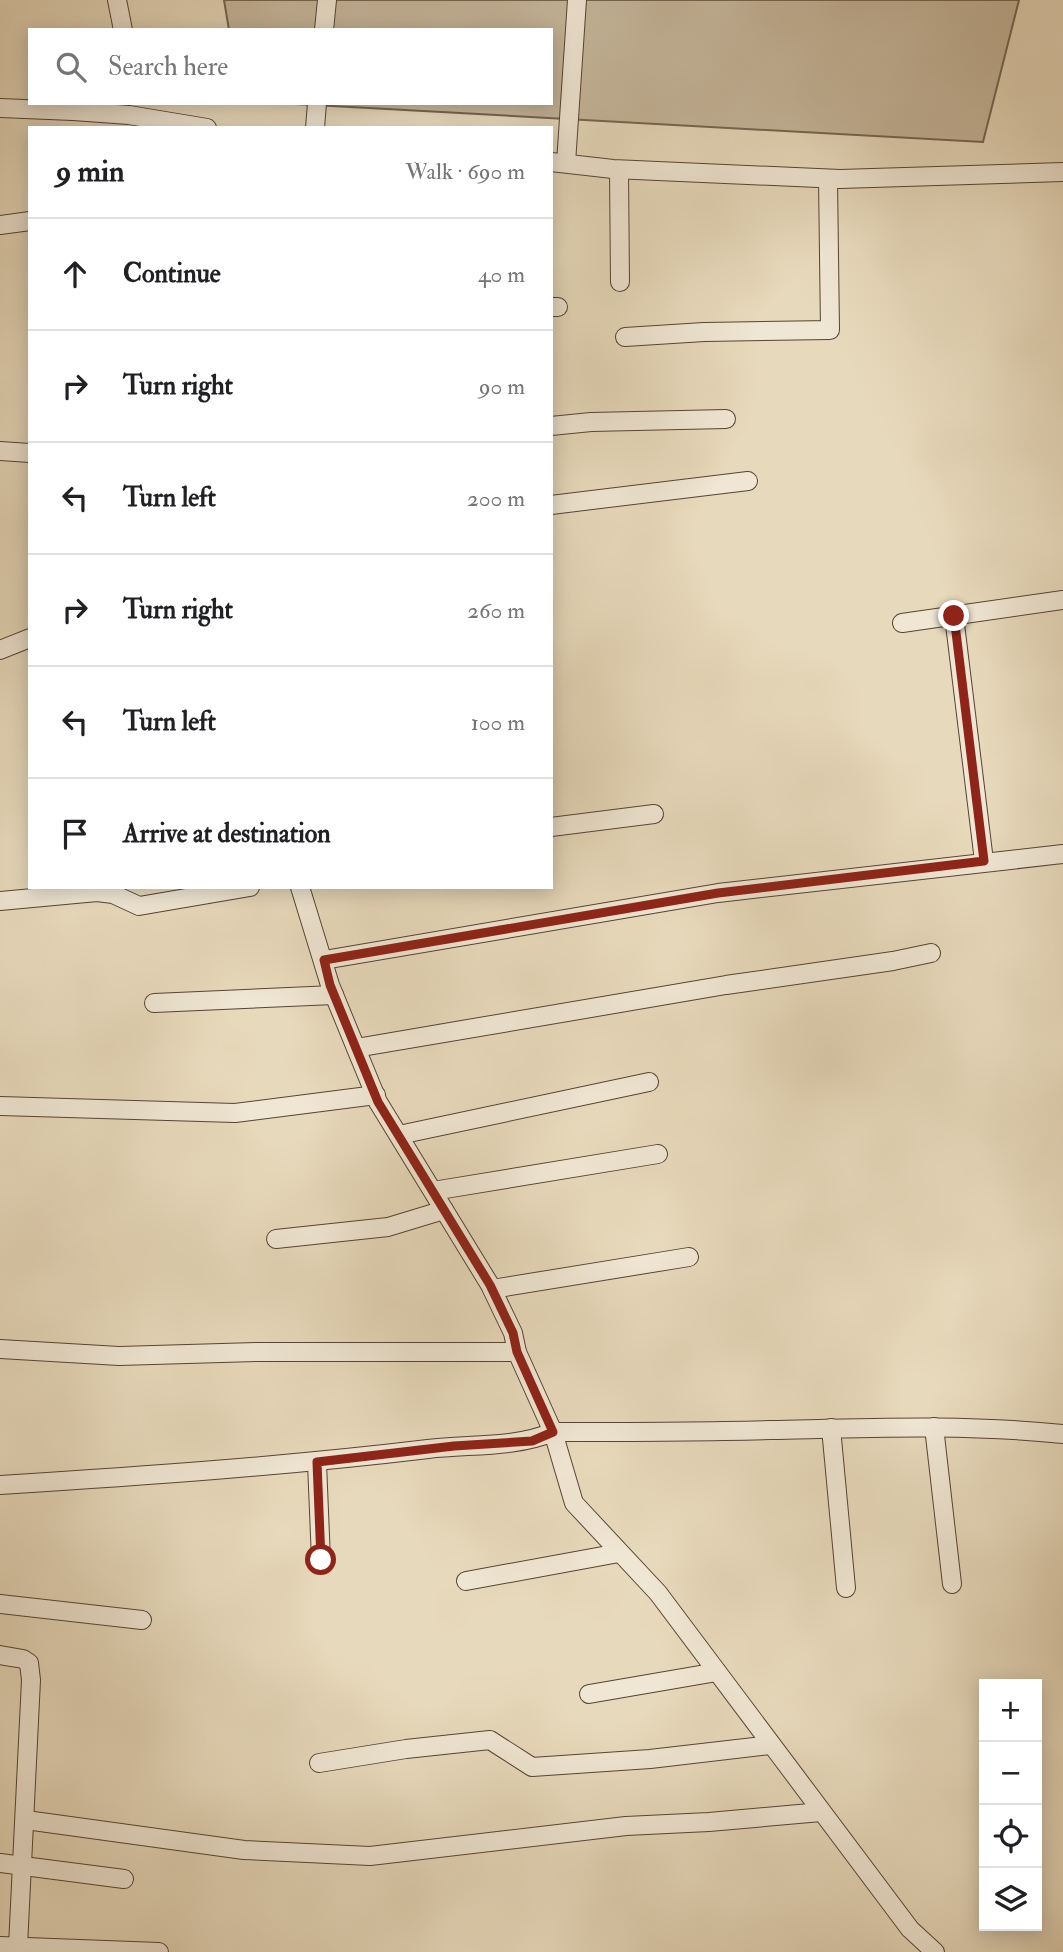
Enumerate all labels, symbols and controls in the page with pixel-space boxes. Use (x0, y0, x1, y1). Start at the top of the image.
search box (28, 28, 553, 105)
icon: search (52, 48, 90, 86)
text: Search here (108, 51, 228, 83)
text: 9 min (56, 153, 124, 190)
text: Walk · 690 m (405, 157, 525, 186)
icon: ahead (56, 255, 94, 293)
text: Continue (123, 258, 221, 290)
text: 40 m (478, 260, 525, 289)
icon: right (56, 367, 94, 405)
text: Turn right (123, 370, 233, 402)
text: 90 m (479, 372, 525, 401)
icon: left (56, 479, 94, 517)
text: Turn left (123, 482, 216, 514)
text: 200 m (467, 484, 525, 513)
icon: right (56, 591, 94, 629)
text: Turn right (123, 594, 233, 626)
text: 260 m (467, 596, 525, 625)
route end (938, 600, 969, 631)
icon: left (56, 703, 94, 741)
text: Turn left (123, 706, 216, 738)
text: 100 m (471, 708, 525, 737)
icon: arrive (56, 815, 94, 853)
text: Arrive at destination (123, 818, 331, 850)
route start (305, 1544, 336, 1575)
map controls (979, 1679, 1042, 1931)
button: + (979, 1679, 1042, 1742)
button: − (979, 1742, 1042, 1805)
button: locate (979, 1805, 1042, 1868)
button: layers (979, 1868, 1042, 1931)

